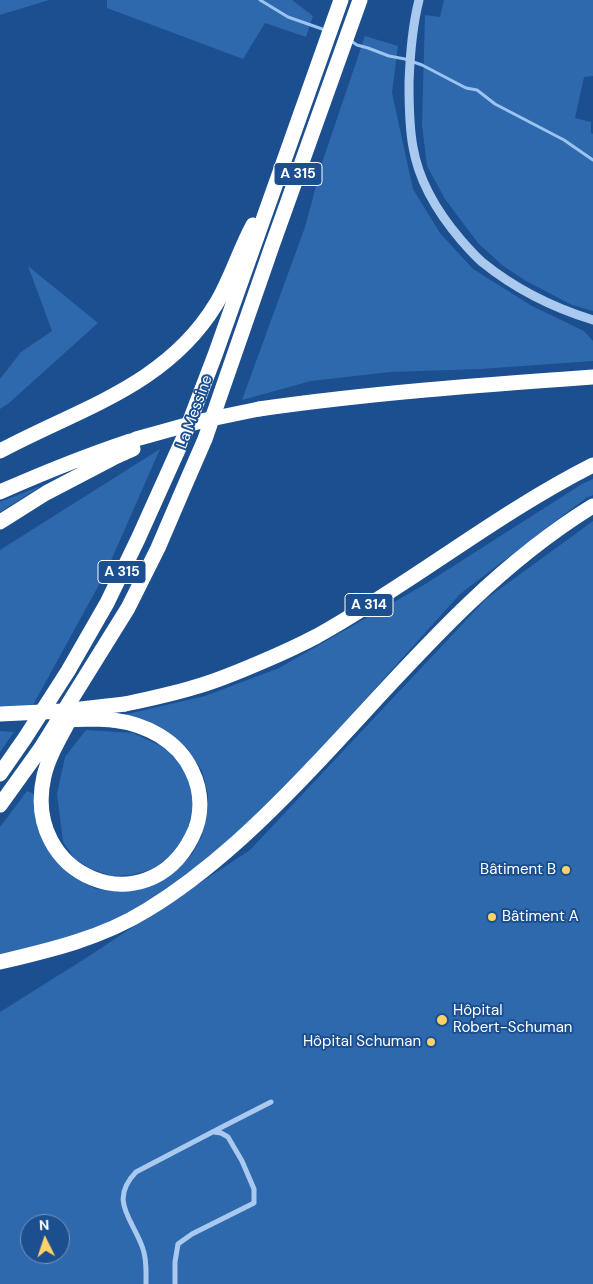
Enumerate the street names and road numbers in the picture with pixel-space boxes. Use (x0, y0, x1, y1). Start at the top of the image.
road number: A 315 (274, 162, 322, 185)
street label: La Messine (173, 373, 217, 451)
road number: A 315 (98, 560, 146, 584)
road number: A 314 (345, 594, 393, 616)

